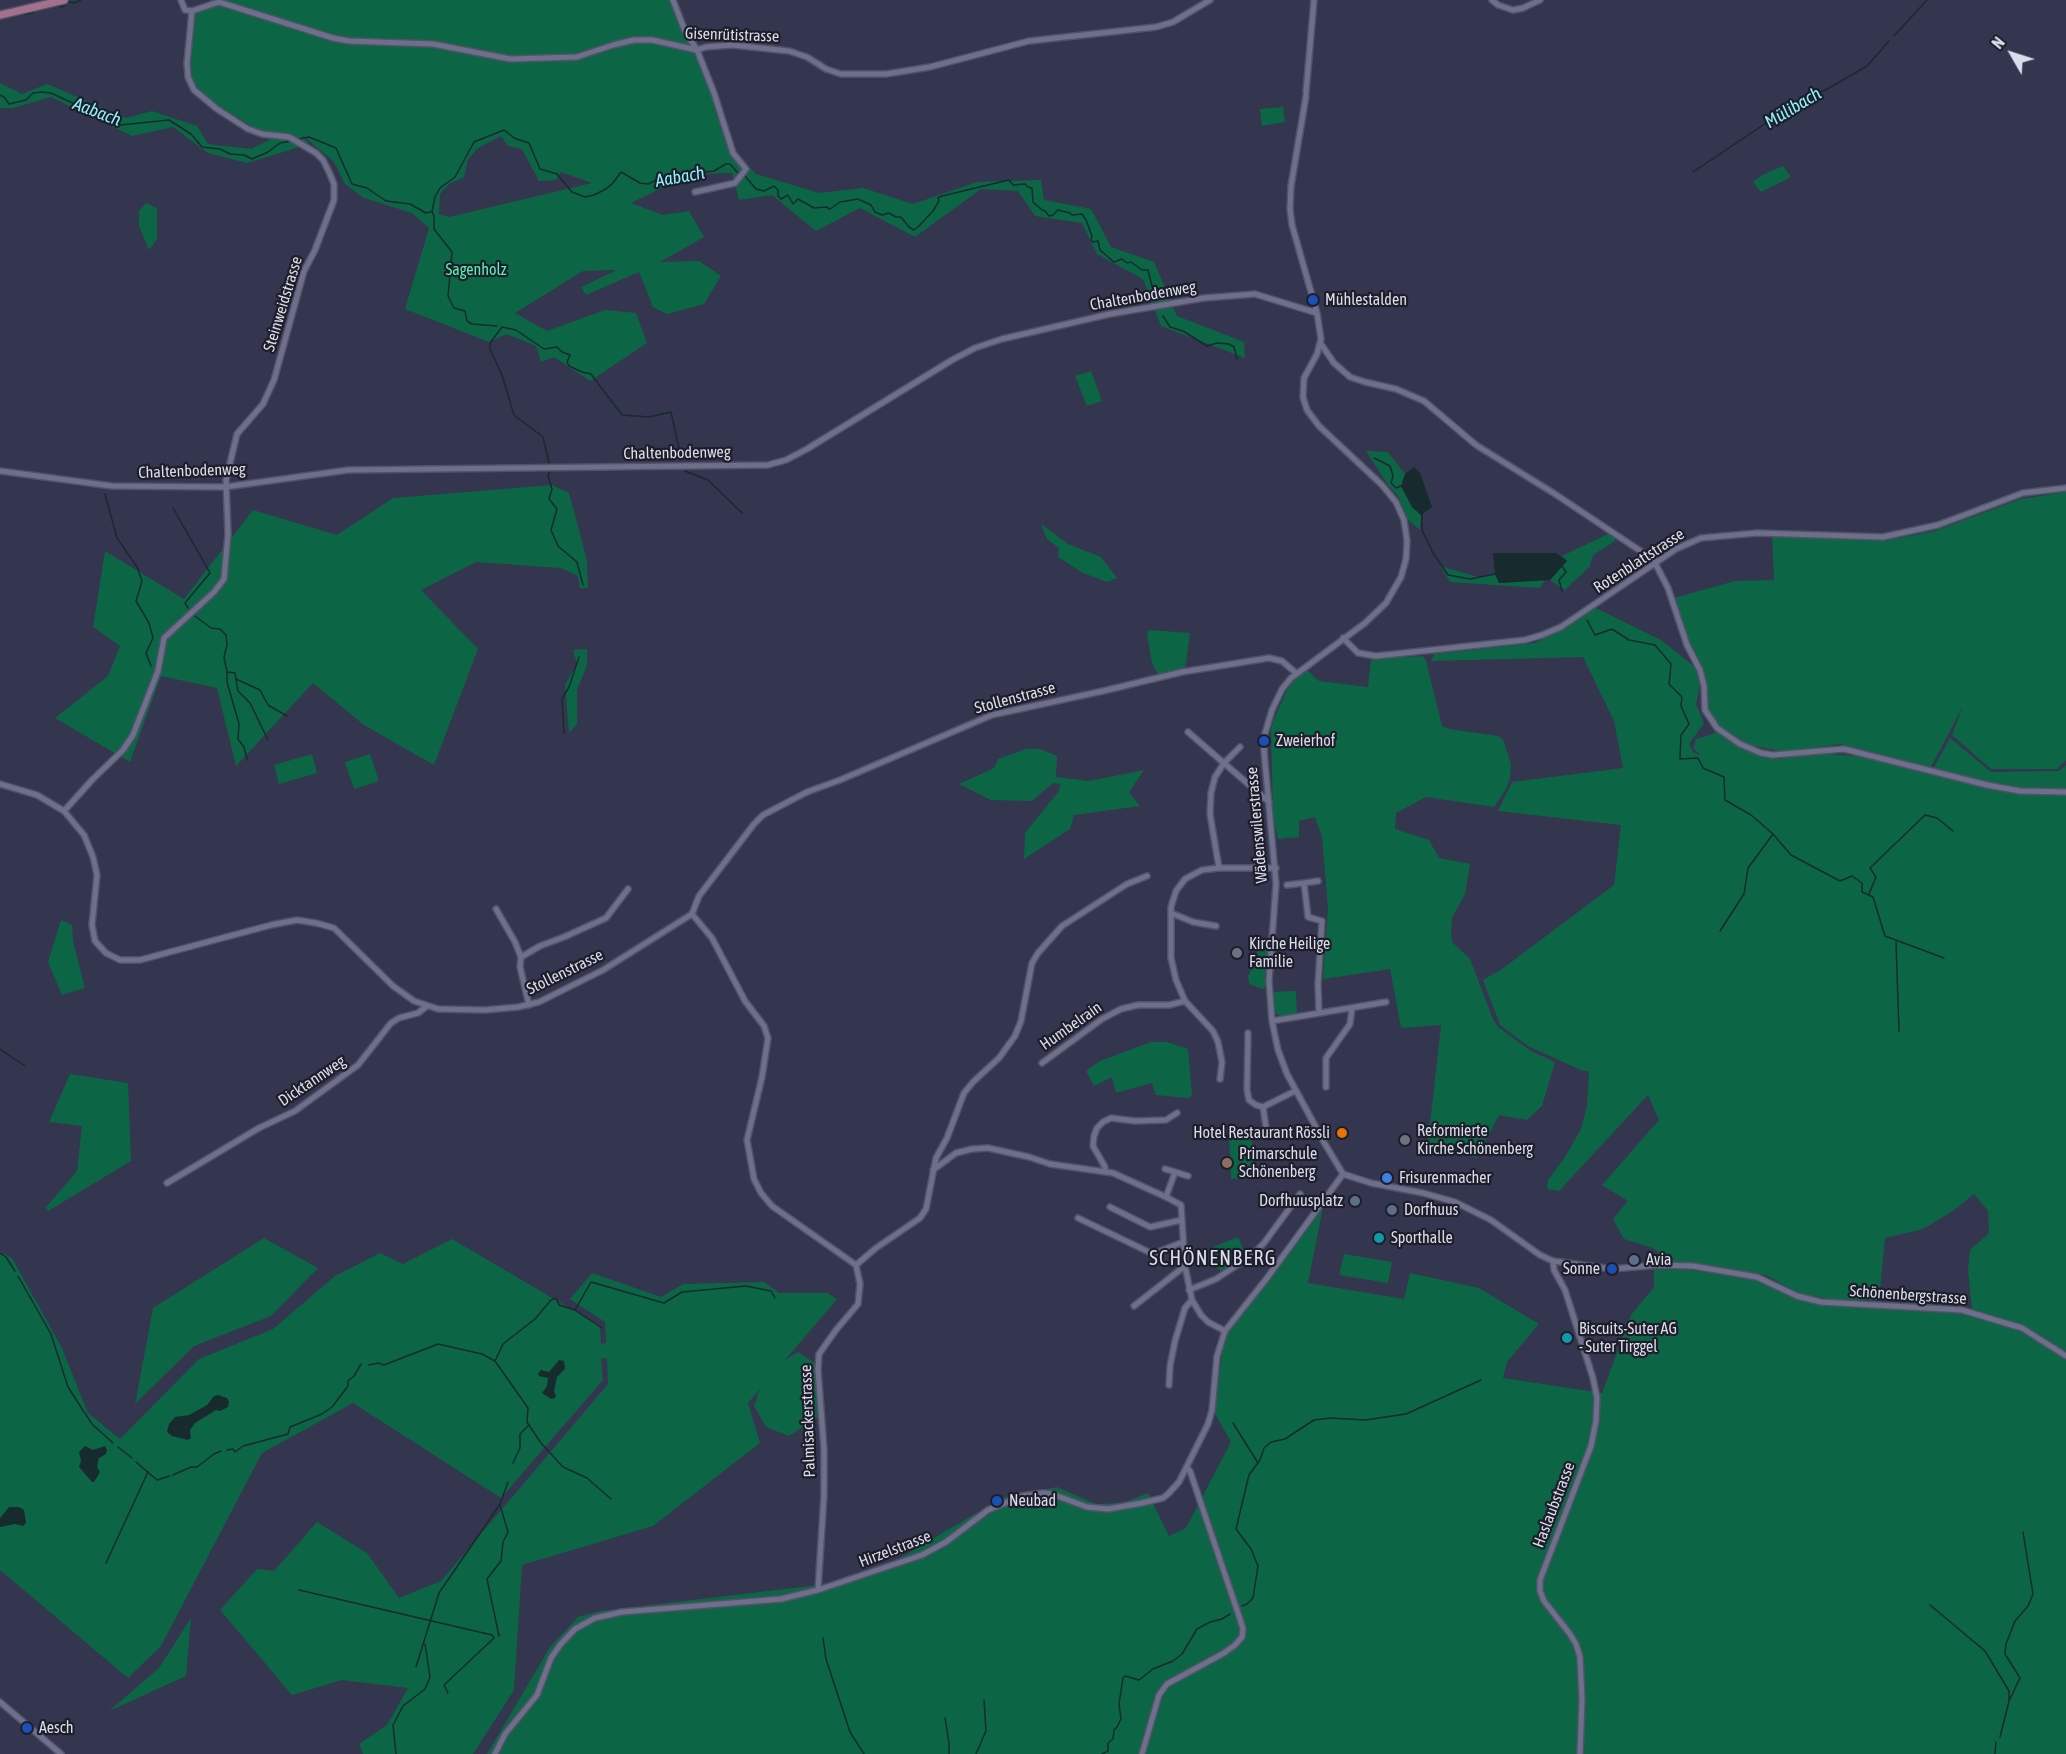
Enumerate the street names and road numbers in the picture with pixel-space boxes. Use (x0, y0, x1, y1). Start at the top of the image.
street label: Gisenrütistrasse (685, 24, 779, 46)
street label: Steinweidstrasse (259, 254, 307, 354)
street label: Chaltenbodenweg (1088, 277, 1198, 315)
street label: Chaltenbodenweg (623, 442, 731, 464)
street label: Chaltenbodenweg (138, 460, 246, 482)
street label: Rotenblattstrasse (1590, 525, 1688, 597)
street label: Stollenstrasse (973, 678, 1057, 718)
street label: Wädenswilerstrasse (1242, 766, 1272, 884)
street label: Stollenstrasse (524, 945, 606, 999)
street label: Humbelrain (1036, 998, 1106, 1054)
street label: Dicktannweg (275, 1052, 349, 1110)
street label: Schönenbergstrasse (1849, 1281, 1967, 1309)
street label: Palmisackerstrasse (796, 1364, 820, 1478)
street label: Haslaubstrasse (1529, 1460, 1579, 1550)
street label: Hirzelstrasse (856, 1527, 934, 1571)

